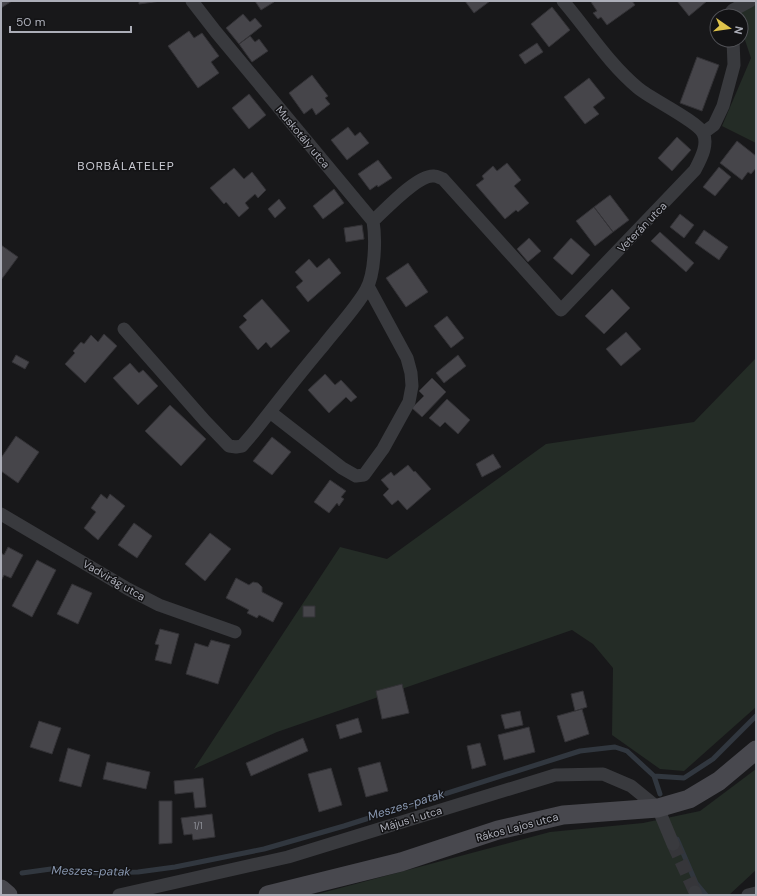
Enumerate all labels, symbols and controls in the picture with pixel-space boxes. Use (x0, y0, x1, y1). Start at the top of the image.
scale bar (10, 8, 131, 34)
north arrow (709, 8, 749, 48)
text: 50 m (16, 14, 45, 30)
text: N (731, 25, 746, 36)
street label: Muskotály utca (273, 103, 333, 171)
district label: BORBÁLATELEP (77, 158, 175, 174)
street label: Veterán utca (614, 199, 670, 255)
street label: Vadvirág utca (80, 556, 148, 604)
water label: Meszes-patak (366, 786, 447, 824)
street label: Május 1. utca (378, 803, 444, 835)
street label: Rákos Lajos utca (474, 809, 560, 845)
house number: 1/1 (193, 820, 203, 832)
water label: Meszes-patak (51, 862, 132, 880)

